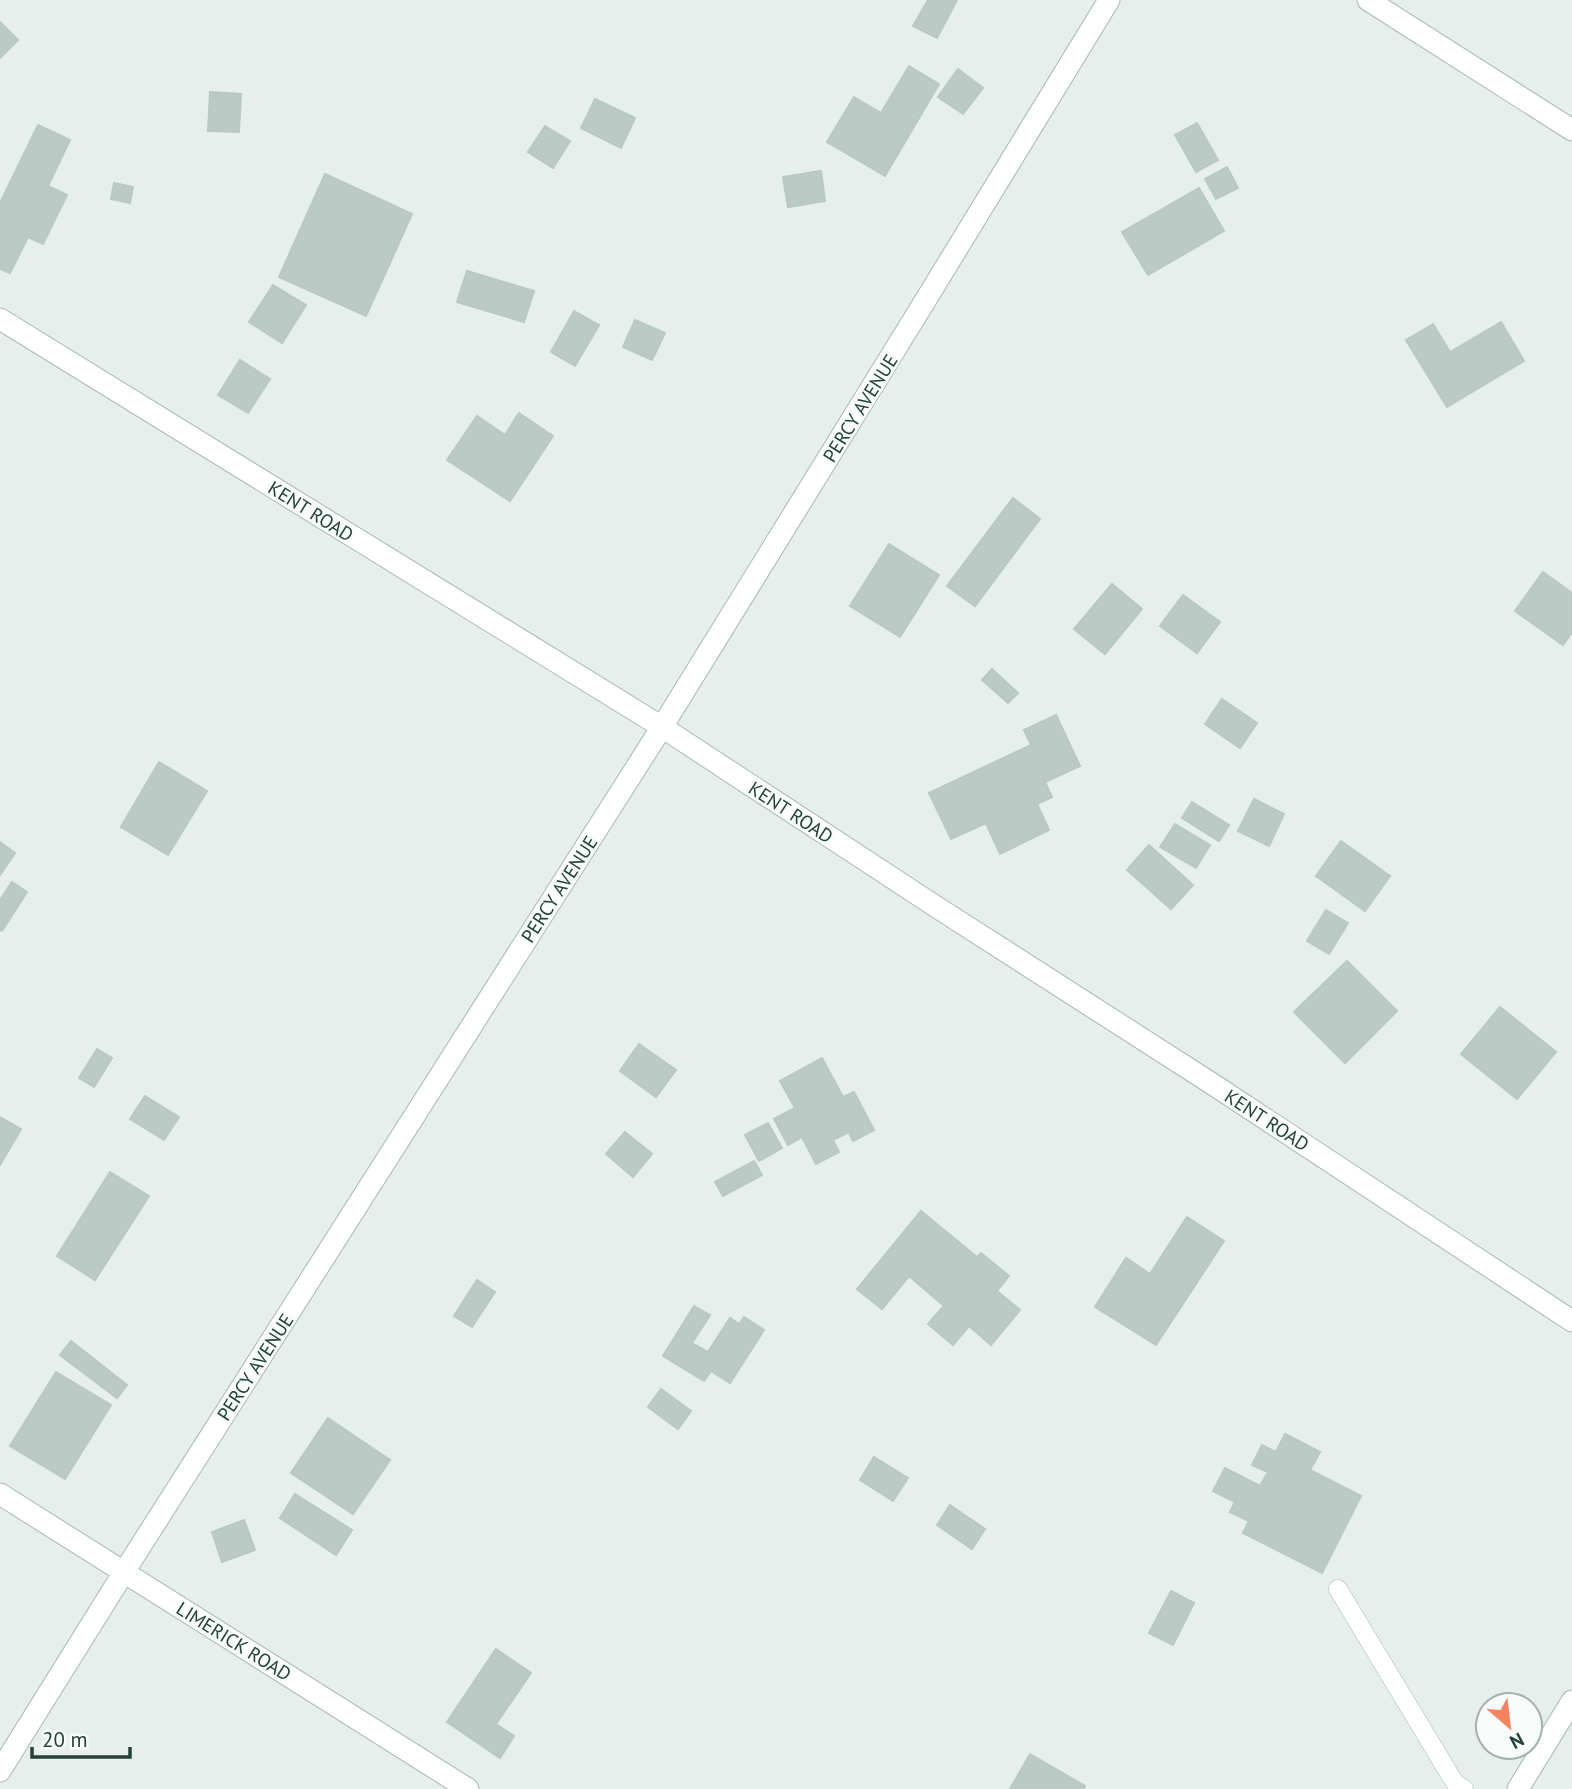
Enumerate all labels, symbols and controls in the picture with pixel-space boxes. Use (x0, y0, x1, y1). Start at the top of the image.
street label: PERCY AVENUE (817, 350, 903, 466)
street label: KENT ROAD (264, 475, 358, 547)
street label: KENT ROAD (744, 776, 838, 848)
street label: PERCY AVENUE (516, 831, 602, 947)
street label: KENT ROAD (1220, 1084, 1314, 1156)
street label: PERCY AVENUE (212, 1309, 298, 1425)
street label: LIMERICK ROAD (172, 1596, 296, 1686)
north arrow (1474, 1691, 1544, 1761)
scale bar (32, 1716, 130, 1760)
text: 20 m (42, 1726, 88, 1753)
text: N (1506, 1727, 1528, 1755)

